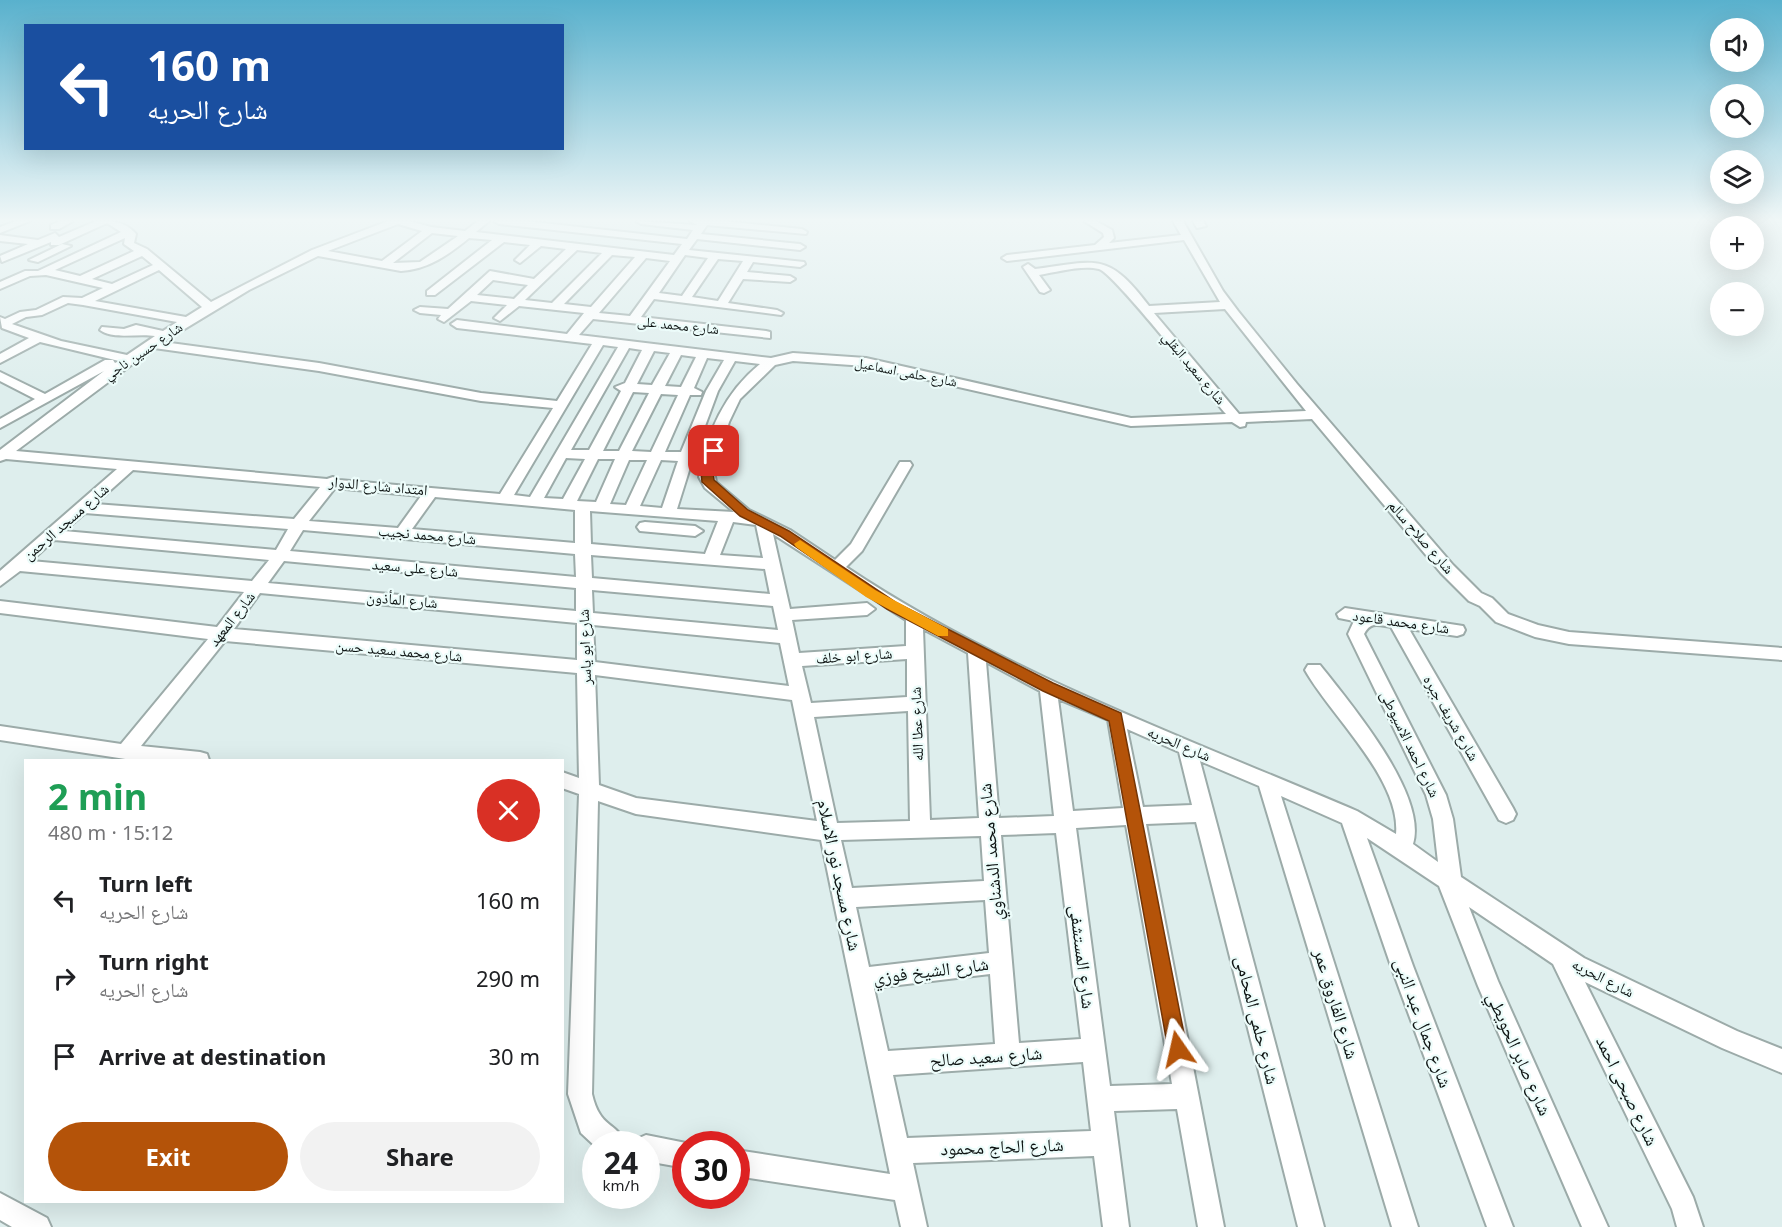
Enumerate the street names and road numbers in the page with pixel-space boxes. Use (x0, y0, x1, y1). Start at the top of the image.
street label: شارع محمد على (636, 311, 720, 339)
street label: شارع حسين ناجي (100, 317, 187, 386)
street label: شارع سعيد البقلي (1156, 327, 1230, 410)
street label: شارع حلمى اسماعيل (853, 352, 959, 392)
street label: امتداد شارع الدوار (327, 471, 428, 500)
street label: شارع مسجد الرحمن (18, 478, 113, 565)
street label: شارع صلاح سالم (1383, 495, 1459, 578)
street label: شارع محمد نجيب (377, 520, 477, 549)
street label: شارع على سعيد (371, 553, 459, 582)
street label: شارع المأذون (366, 586, 439, 613)
street label: شارع المعهد (204, 587, 260, 651)
street label: شارع محمد قاعود (1351, 604, 1451, 639)
street label: شارع ابو ياسر (573, 609, 596, 686)
street label: شارع محمد سعيد حسن (335, 634, 463, 667)
street label: شارع ابو خلف (815, 642, 893, 669)
street label: شارع شريف جبره (1418, 671, 1485, 765)
street label: شارع عطا الله (905, 686, 928, 762)
street label: شارع احمد الاسيوطى (1375, 687, 1445, 801)
street label: شارع الحريه (1144, 721, 1214, 766)
street label: شارع محمد الدشناوي (972, 782, 1012, 922)
street label: شارع مسجد نور الاسلام (811, 797, 868, 953)
street label: شارع المستشفى (1065, 904, 1101, 1010)
street label: شارع الفاروق عمر (1309, 945, 1365, 1062)
street label: شارع الشيخ فوزي (872, 951, 990, 993)
street label: شارع حلمى المحامى (1230, 953, 1286, 1087)
street label: شارع الحريه (1569, 953, 1638, 1002)
street label: شارع جمال عبد النبى (1389, 955, 1459, 1091)
street label: شارع صابر الحويطي (1479, 988, 1558, 1121)
street label: شارع صبحى احمد (1591, 1032, 1665, 1149)
street label: شارع سعيد صالح (929, 1040, 1043, 1073)
street label: شارع الحاج محمود (940, 1132, 1064, 1161)

